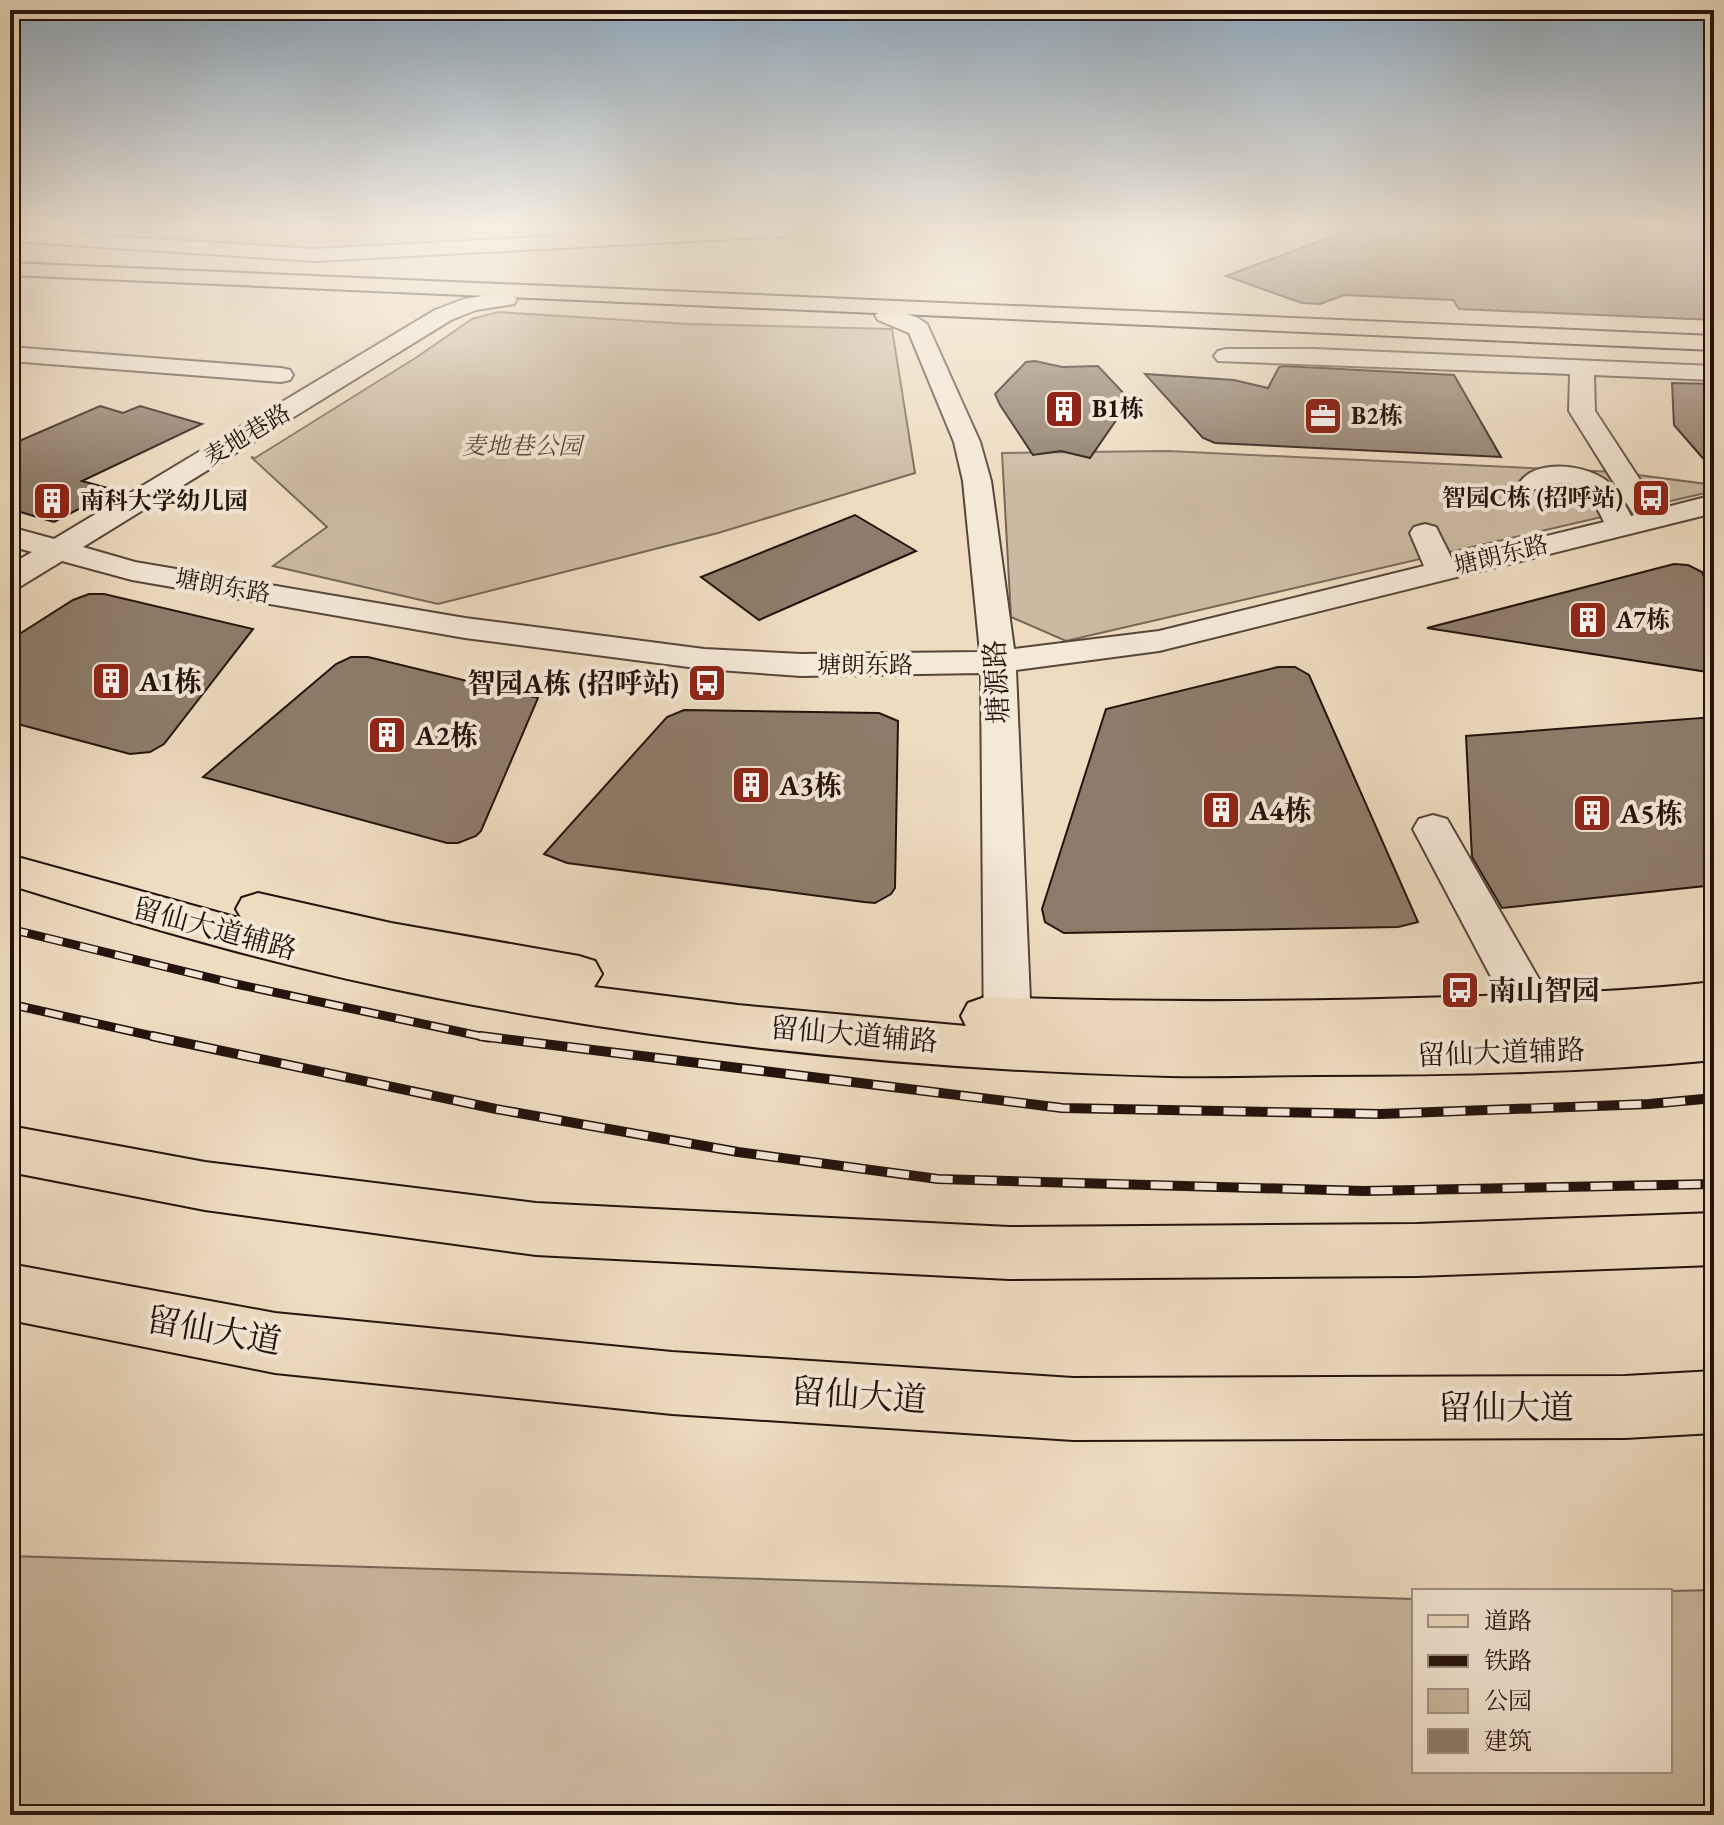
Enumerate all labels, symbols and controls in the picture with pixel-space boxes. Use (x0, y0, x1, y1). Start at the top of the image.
building icon: B1栋 (1043, 388, 1085, 430)
place label: B1栋 (1092, 393, 1144, 424)
office icon: B2栋 (1302, 395, 1344, 437)
street label: 麦地巷路 (198, 397, 296, 473)
place label: B2栋 (1351, 400, 1403, 431)
park label: 麦地巷公园 (462, 430, 586, 461)
bus stop icon: 智园C栋 (招呼站) (1630, 477, 1672, 519)
building icon: 南科大学幼儿园 (31, 480, 73, 522)
place label: 智园C栋 (招呼站) (1442, 482, 1623, 513)
place label: 南科大学幼儿园 (80, 485, 248, 516)
street label: 塘朗东路 (1451, 528, 1551, 581)
street label: 塘朗东路 (173, 562, 273, 609)
building icon: A7栋 (1567, 599, 1609, 641)
place label: A7栋 (1615, 604, 1670, 635)
street label: 塘源路 (976, 639, 1016, 725)
street label: 塘朗东路 (817, 649, 913, 680)
building icon: A1栋 (90, 660, 132, 702)
bus stop icon: 智园A栋 (招呼站) (686, 662, 728, 704)
place label: A1栋 (138, 663, 202, 699)
place label: 智园A栋 (招呼站) (467, 665, 679, 701)
building icon: A2栋 (366, 714, 408, 756)
place label: A2栋 (414, 717, 478, 753)
building icon: A3栋 (730, 764, 772, 806)
place label: A3栋 (778, 767, 842, 803)
building icon: A4栋 (1200, 789, 1242, 831)
place label: A4栋 (1248, 792, 1312, 828)
building icon: A5栋 (1571, 792, 1613, 834)
place label: A5栋 (1619, 795, 1683, 831)
street label: 留仙大道辅路 (129, 889, 301, 967)
bus stop icon: 南山智园 (1439, 969, 1481, 1011)
place label: 南山智园 (1488, 972, 1600, 1008)
street label: 留仙大道辅路 (769, 1009, 939, 1059)
street label: 留仙大道辅路 (1416, 1031, 1586, 1073)
street label: 留仙大道 (143, 1297, 285, 1363)
street label: 留仙大道 (790, 1368, 928, 1422)
street label: 留仙大道 (1438, 1385, 1574, 1429)
legend (1412, 1589, 1672, 1773)
text: 道路 (1484, 1605, 1532, 1636)
text: 铁路 (1484, 1645, 1532, 1676)
text: 公园 (1484, 1685, 1532, 1716)
text: 建筑 (1484, 1725, 1532, 1756)

